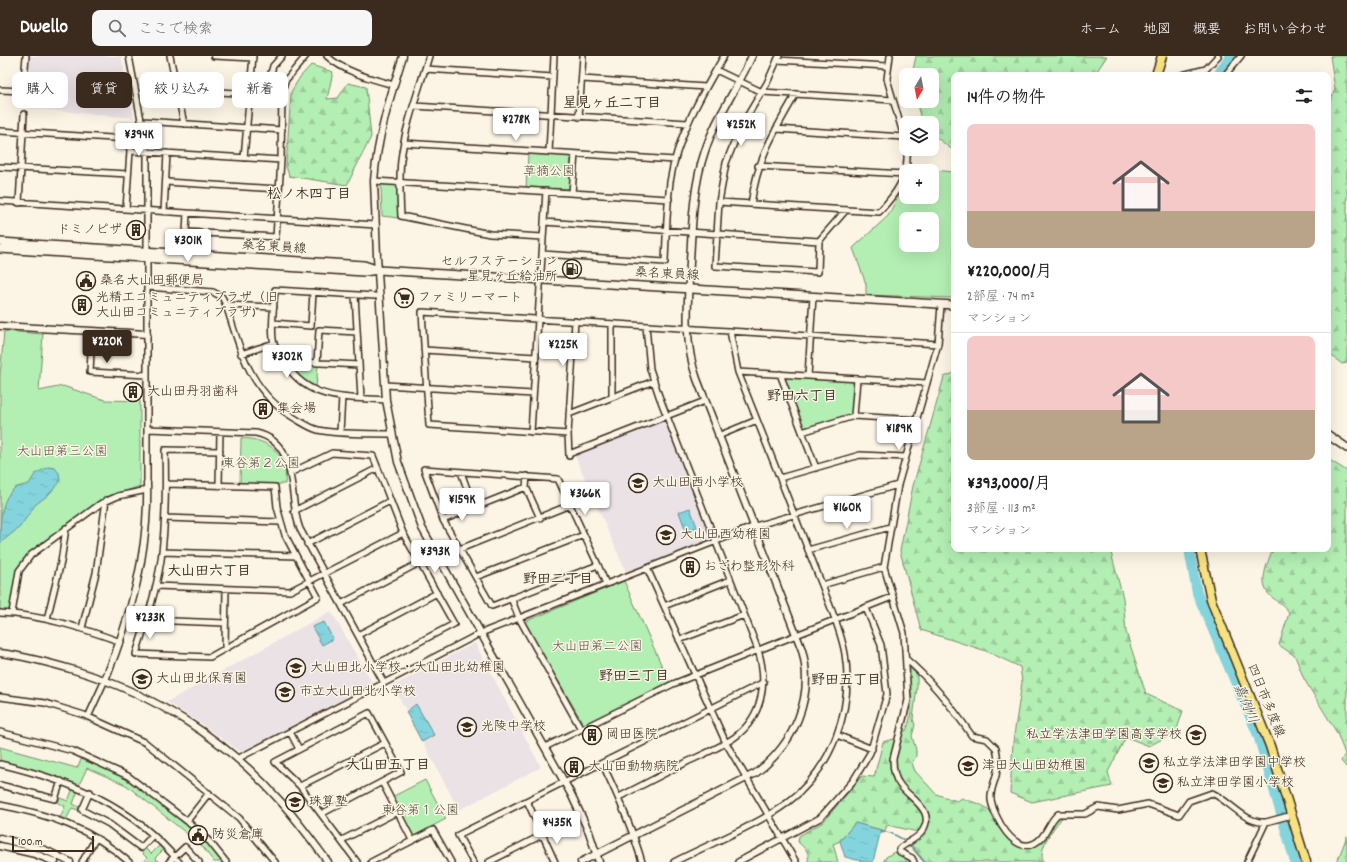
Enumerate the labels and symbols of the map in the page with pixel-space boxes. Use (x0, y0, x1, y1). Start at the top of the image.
north arrow (899, 68, 939, 108)
district label: 星見ヶ丘二丁目 (563, 94, 661, 114)
pin: ¥278K (488, 108, 544, 142)
pin: ¥252K (713, 113, 769, 147)
pin: ¥394K (111, 123, 167, 157)
park label: 草摘公園 (523, 163, 575, 182)
district label: 松ノ木四丁目 (267, 185, 351, 205)
building icon: ドミノピザ (125, 219, 147, 241)
place label: ドミノピザ (57, 221, 122, 240)
pin: ¥301K (160, 229, 216, 263)
street label: 桑名東員線 (241, 236, 308, 260)
place label: セルフステーション 星見ヶ丘給油所 (440, 253, 558, 287)
fuel station icon: セルフステーション 星見ヶ丘給油所 (561, 258, 583, 280)
street label: 桑名東員線 (634, 264, 701, 286)
public building icon: 桑名大山田郵便局 (75, 270, 97, 292)
place label: 桑名大山田郵便局 (100, 272, 204, 291)
supermarket icon: ファミリーマート (393, 287, 415, 309)
place label: 光精工コミュニティプラザ（旧 大山田コミュニティプラザ) (96, 289, 278, 323)
place label: ファミリーマート (418, 289, 522, 308)
building icon: 光精工コミュニティプラザ（旧 大山田コミュニティプラザ) (71, 294, 93, 316)
pin: ¥220K (79, 330, 135, 364)
pin: ¥225K (535, 333, 591, 367)
pin: ¥302K (259, 345, 315, 379)
building icon: 大山田丹羽歯科 (122, 381, 144, 403)
place label: 大山田丹羽歯科 (147, 383, 238, 402)
district label: 野田六丁目 (767, 387, 837, 407)
building icon: 集会場 (252, 398, 274, 420)
place label: 集会場 (277, 400, 316, 419)
pin: ¥189K (871, 417, 927, 451)
park label: 大山田第三公園 (16, 443, 108, 462)
park label: 東谷第２公園 (222, 455, 300, 474)
school or university icon: 大山田西小学校 (627, 472, 649, 494)
place label: 大山田西小学校 (652, 474, 743, 493)
pin: ¥366K (557, 482, 613, 516)
pin: ¥159K (434, 488, 490, 522)
pin: ¥160K (819, 496, 875, 530)
school or university icon: 大山田西幼稚園 (655, 524, 677, 546)
place label: 大山田西幼稚園 (680, 526, 771, 545)
pin: ¥393K (407, 540, 463, 574)
building icon: おざわ整形外科 (679, 556, 701, 578)
place label: おざわ整形外科 (704, 558, 794, 577)
district label: 大山田六丁目 (167, 562, 251, 582)
district label: 野田二丁目 (523, 570, 593, 590)
pin: ¥233K (122, 606, 178, 640)
park label: 大山田第二公園 (551, 638, 643, 657)
school or university icon: 大山田北小学校・大山田北幼稚園 (285, 657, 307, 679)
place label: 大山田北小学校・大山田北幼稚園 (310, 659, 505, 678)
street label: 四日市多度線 (1242, 661, 1289, 742)
district label: 野田三丁目 (599, 667, 669, 687)
school or university icon: 大山田北保育園 (131, 668, 153, 690)
place label: 大山田北保育園 (156, 670, 247, 689)
district label: 野田五丁目 (811, 671, 881, 691)
school or university icon: 市立大山田北小学校 (274, 681, 296, 703)
water label: 嘉例川 (1228, 681, 1262, 727)
place label: 市立大山田北小学校 (299, 683, 416, 702)
school or university icon: 光陵中学校 (456, 716, 478, 738)
place label: 光陵中学校 (481, 718, 546, 737)
building icon: 岡田医院 (581, 724, 603, 746)
school or university icon: 私立学法津田学園高等学校 (1185, 724, 1207, 746)
place label: 岡田医院 (606, 726, 658, 745)
place label: 私立学法津田学園高等学校 (1026, 726, 1182, 745)
school or university icon: 私立学法津田学園中学校 (1138, 752, 1160, 774)
place label: 私立学法津田学園中学校 (1163, 754, 1306, 773)
school or university icon: 津田大山田幼稚園 (957, 755, 979, 777)
district label: 大山田五丁目 (346, 756, 430, 776)
building icon: 大山田動物病院 (563, 756, 585, 778)
place label: 津田大山田幼稚園 (982, 757, 1086, 776)
place label: 大山田動物病院 (588, 758, 679, 777)
school or university icon: 私立津田学園小学校 (1152, 772, 1174, 794)
place label: 私立津田学園小学校 (1177, 774, 1294, 793)
school or university icon: 珠算塾 (284, 791, 306, 813)
place label: 珠算塾 (309, 793, 348, 812)
park label: 東谷第１公園 (381, 802, 459, 821)
pin: ¥435K (529, 811, 585, 845)
public building icon: 防災倉庫 (187, 824, 209, 846)
place label: 防災倉庫 (212, 826, 264, 845)
scale bar (12, 834, 94, 853)

